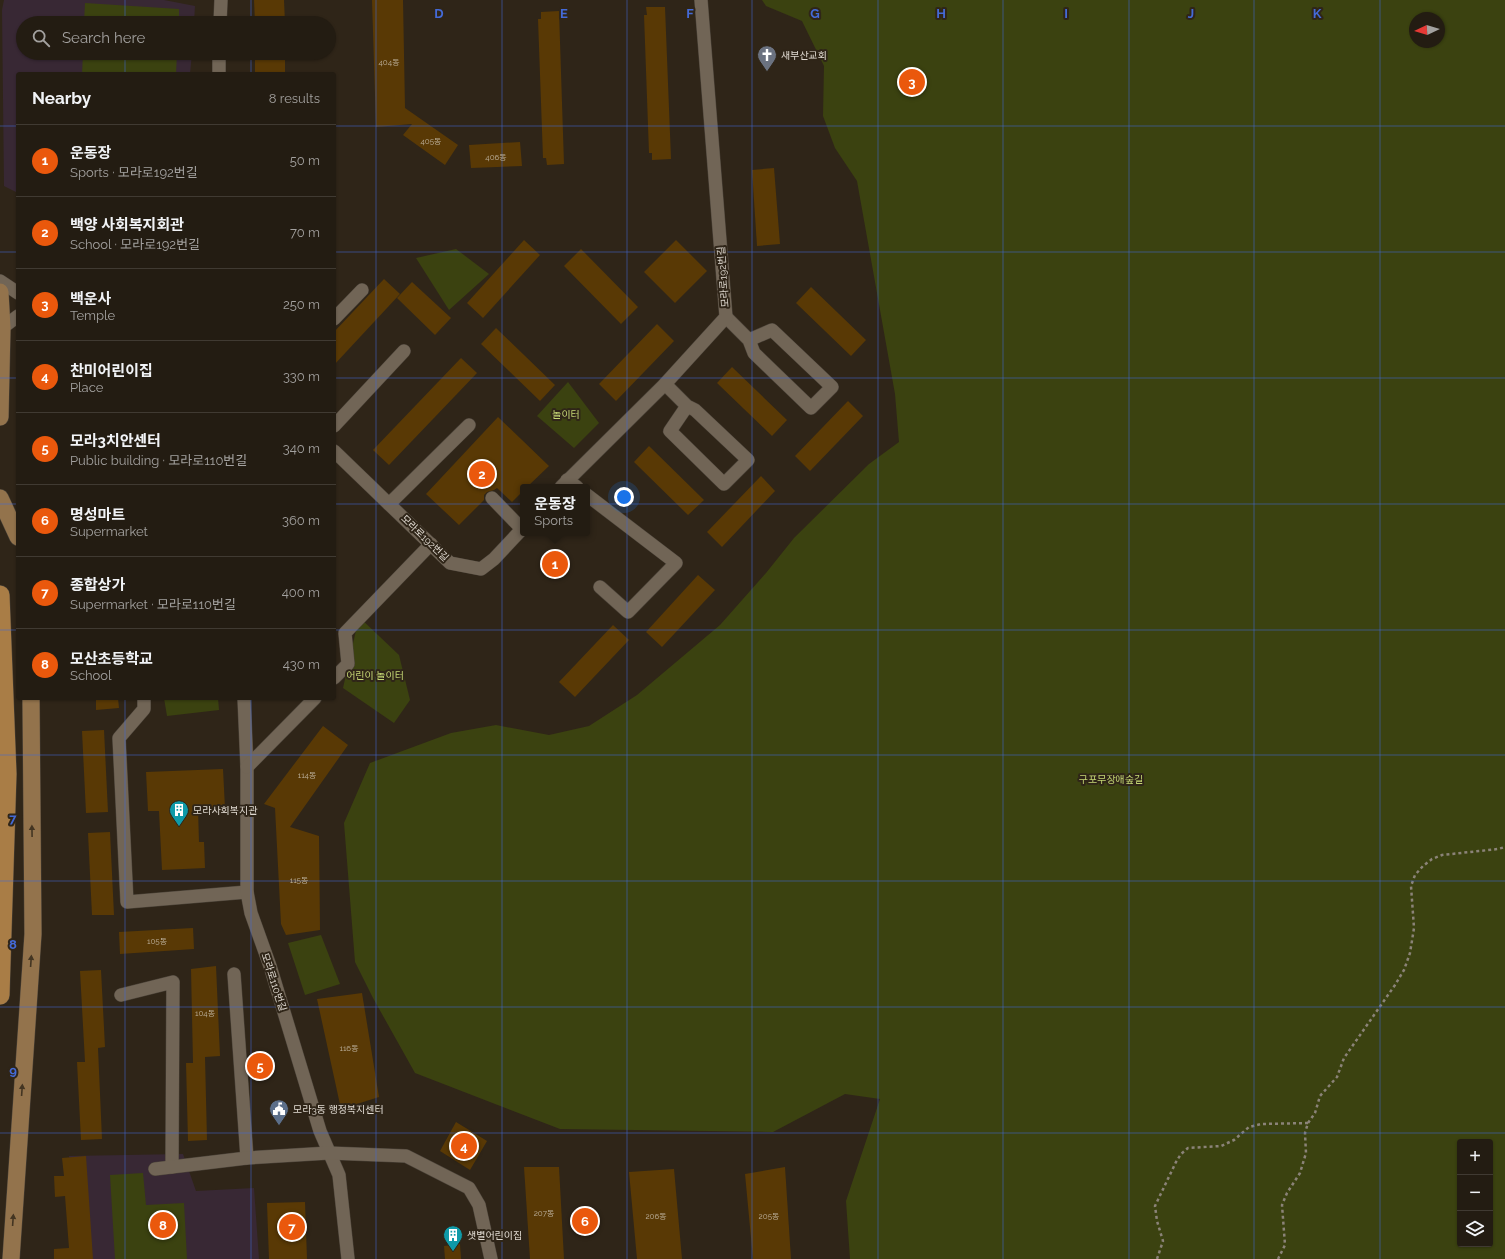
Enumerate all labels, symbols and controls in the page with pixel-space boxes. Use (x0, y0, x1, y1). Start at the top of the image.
text: D (434, 6, 444, 21)
text: E (560, 6, 568, 21)
text: F (686, 6, 694, 21)
text: G (810, 6, 820, 21)
text: H (936, 6, 946, 21)
text: I (1064, 6, 1068, 21)
text: J (1188, 6, 1194, 21)
text: K (1313, 6, 1322, 21)
north arrow (1409, 12, 1445, 48)
search box (16, 16, 336, 60)
icon: search (30, 27, 52, 49)
text: Search here (62, 29, 145, 47)
church icon: 새부산교회 (756, 44, 778, 72)
place label: 새부산교회 (781, 50, 827, 61)
house number: 404동 (379, 57, 400, 67)
pin: 3 (899, 67, 925, 97)
text: Nearby (32, 88, 91, 108)
text: 8 results (269, 91, 320, 106)
house number: 405동 (421, 136, 441, 146)
text: 운동장 (70, 144, 111, 162)
house number: 406동 (485, 152, 507, 162)
text: 1 (42, 153, 48, 168)
text: 50 m (290, 153, 320, 168)
text: Sports · 모라로192번길 (70, 165, 198, 180)
text: 백양 사회복지회관 (70, 216, 184, 234)
text: 2 (41, 225, 49, 240)
text: 70 m (290, 225, 320, 240)
text: School · 모라로192번길 (70, 237, 200, 252)
street label: 모라로192번길 (715, 246, 731, 308)
text: 백운사 (70, 290, 111, 308)
text: 3 (41, 297, 49, 312)
text: 250 m (283, 297, 320, 312)
text: Temple (70, 308, 115, 323)
text: 찬미어린이집 (70, 362, 153, 380)
text: 4 (41, 369, 49, 384)
text: 330 m (283, 369, 320, 384)
text: Place (70, 380, 103, 395)
park label: 놀이터 (552, 409, 580, 420)
text: 모라3치안센터 (70, 432, 161, 450)
text: 5 (41, 441, 49, 456)
text: 340 m (283, 441, 320, 456)
text: Public building · 모라로110번길 (70, 453, 247, 468)
pin: 2 (469, 459, 495, 489)
popup (520, 484, 590, 536)
your location (614, 487, 634, 507)
text: 운동장 (534, 495, 576, 513)
text: 명성마트 (70, 506, 125, 524)
text: 6 (41, 513, 49, 528)
text: 360 m (282, 513, 320, 528)
street label: 모라로192번길 (399, 513, 451, 563)
text: Sports (534, 513, 573, 528)
text: Supermarket (70, 524, 148, 539)
pin: 1 (542, 549, 568, 579)
text: 종합상가 (70, 576, 125, 594)
text: 7 (41, 585, 49, 600)
text: 400 m (282, 585, 320, 600)
text: Supermarket · 모라로110번길 (70, 597, 236, 612)
text: 모산초등학교 (70, 650, 153, 668)
text: 8 (41, 657, 49, 672)
text: 430 m (283, 657, 320, 672)
text: School (70, 668, 112, 683)
park label: 어린이 놀이터 (346, 670, 404, 681)
house number: 114동 (298, 770, 316, 780)
park label: 구포무장애숲길 (1079, 774, 1143, 785)
building icon: 모라사회복지관 (168, 799, 190, 827)
place label: 모라사회복지관 (193, 805, 258, 816)
text: 7 (9, 811, 17, 826)
one-way arrow (29, 824, 35, 837)
house number: 115동 (290, 875, 308, 885)
house number: 105동 (147, 936, 167, 946)
text: 8 (9, 937, 17, 952)
street label: 모라로110번길 (259, 951, 289, 1013)
one-way arrow (28, 955, 35, 967)
house number: 104동 (195, 1008, 215, 1018)
house number: 116동 (339, 1043, 359, 1053)
pin: 5 (247, 1051, 273, 1081)
text: 9 (9, 1063, 17, 1078)
one-way arrow (19, 1084, 26, 1096)
public building icon: 모라3동 행정복지센터 (268, 1098, 290, 1126)
place label: 모라3동 행정복지센터 (293, 1104, 384, 1115)
pin: 4 (451, 1131, 477, 1161)
map controls (1457, 1139, 1493, 1247)
button: + (1457, 1139, 1493, 1175)
button: − (1457, 1175, 1493, 1211)
pin: 6 (572, 1206, 598, 1236)
house number: 207동 (534, 1208, 554, 1218)
pin: 8 (150, 1210, 176, 1240)
house number: 206동 (645, 1211, 667, 1221)
house number: 205동 (759, 1211, 779, 1221)
button: layers (1457, 1211, 1493, 1247)
pin: 7 (279, 1212, 305, 1242)
one-way arrow (10, 1214, 17, 1226)
building icon: 샛별어린이집 (442, 1224, 464, 1252)
place label: 샛별어린이집 (467, 1230, 522, 1241)

